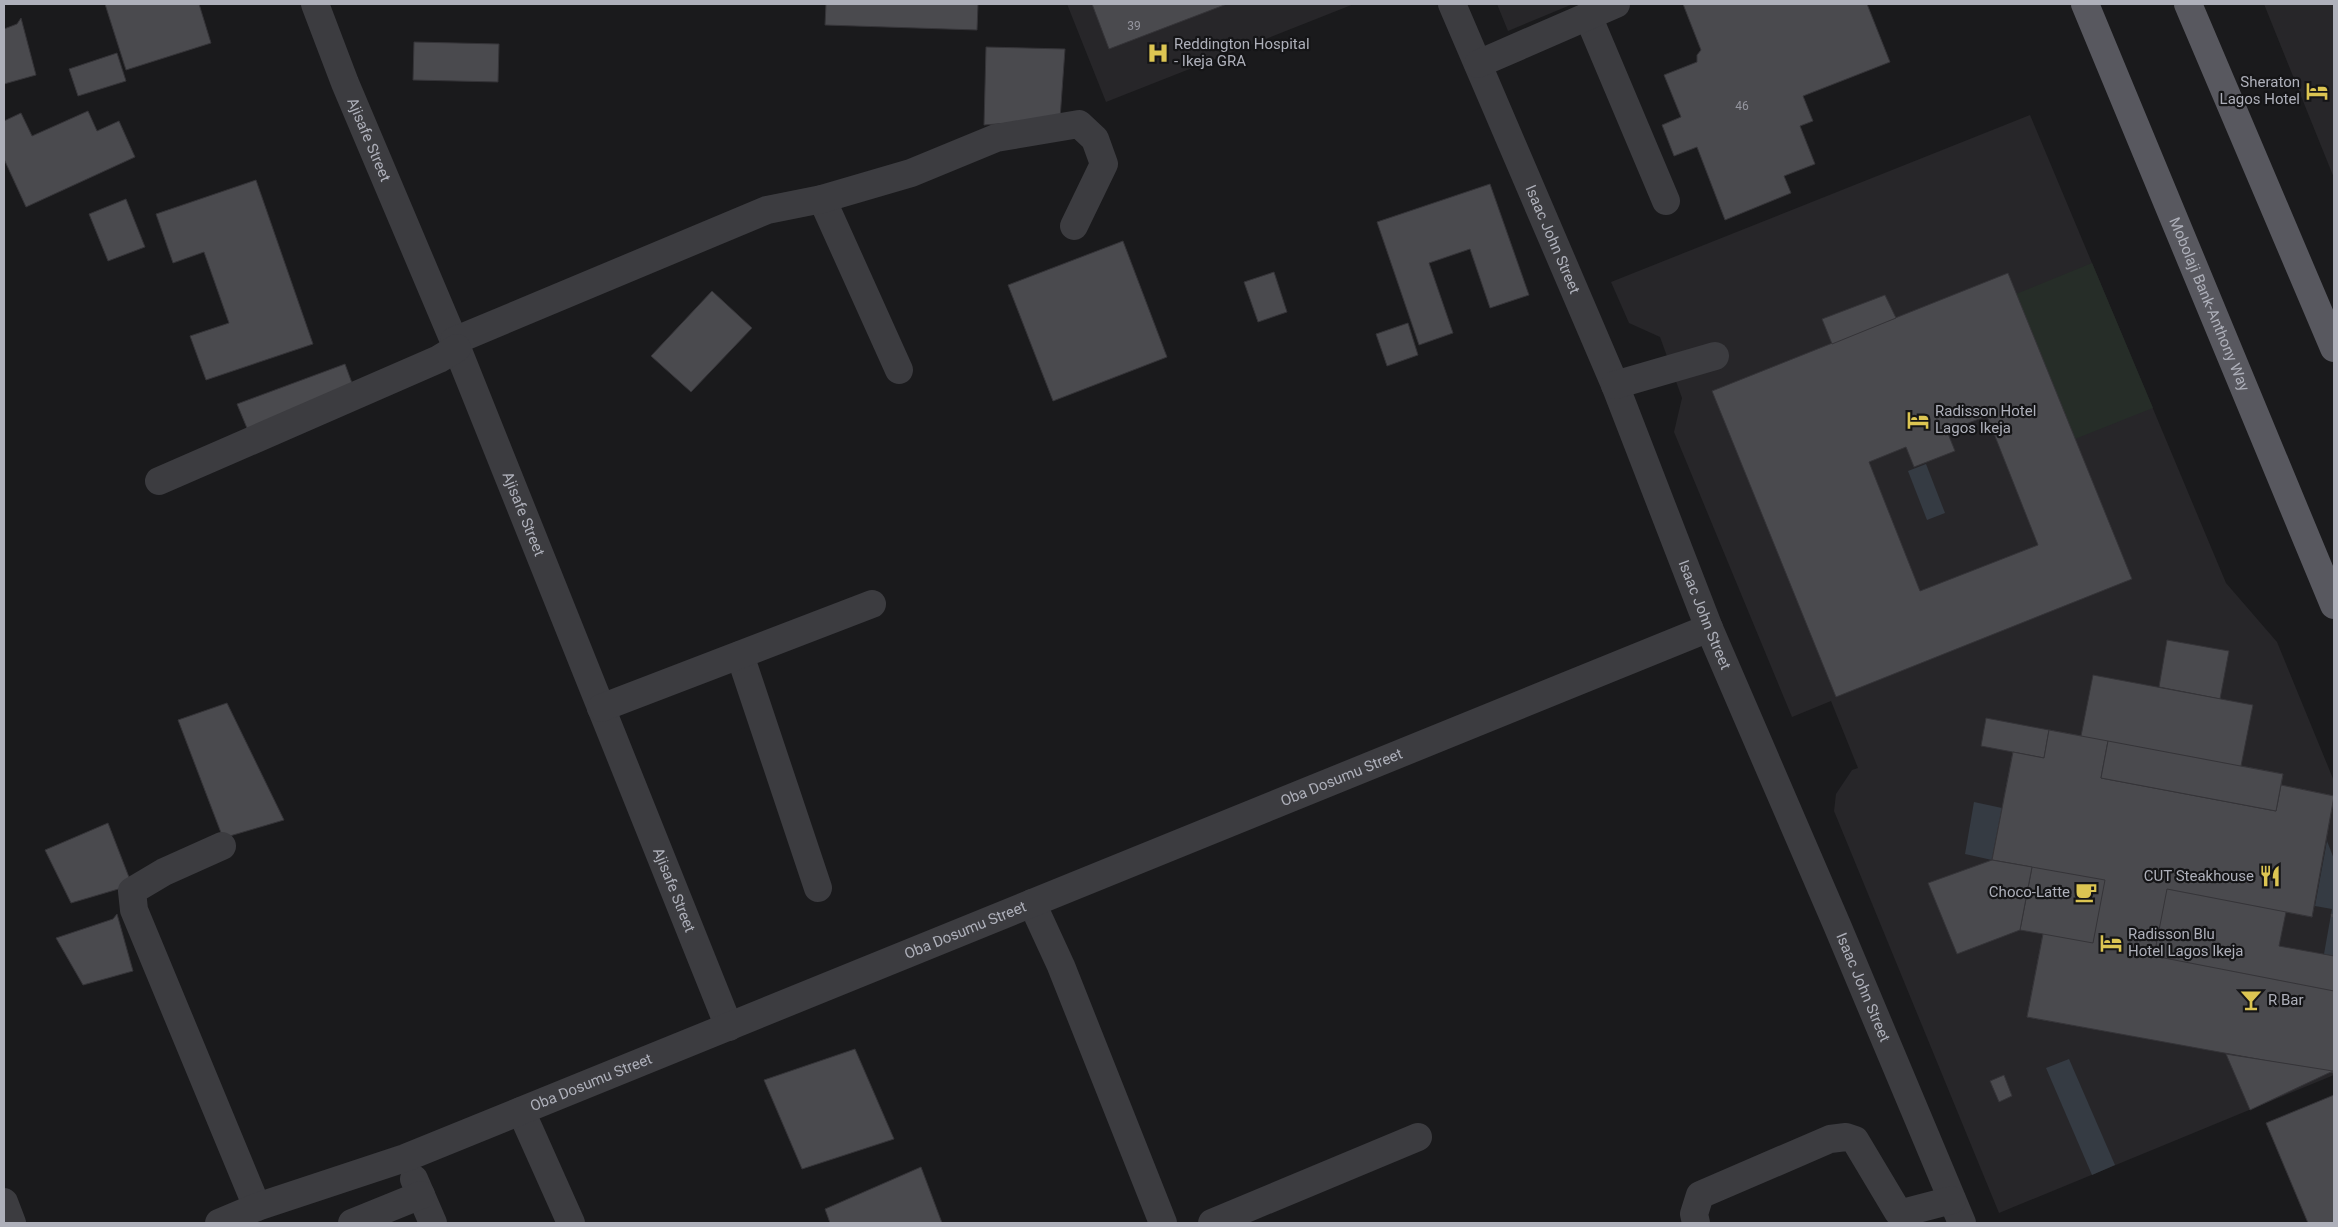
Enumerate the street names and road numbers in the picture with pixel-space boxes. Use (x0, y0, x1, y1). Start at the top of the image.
street label: Ajisafe Street (343, 95, 395, 184)
street label: Isaac John Street (1521, 182, 1584, 297)
street label: Mobolaji Bank-Anthony Way (2165, 215, 2253, 394)
street label: Ajisafe Street (499, 469, 548, 559)
street label: Isaac John Street (1675, 557, 1735, 672)
street label: Oba Dosumu Street (1278, 745, 1405, 810)
street label: Ajisafe Street (649, 845, 699, 935)
street label: Oba Dosumu Street (902, 897, 1029, 963)
street label: Isaac John Street (1832, 930, 1894, 1045)
street label: Oba Dosumu Street (528, 1050, 655, 1115)

